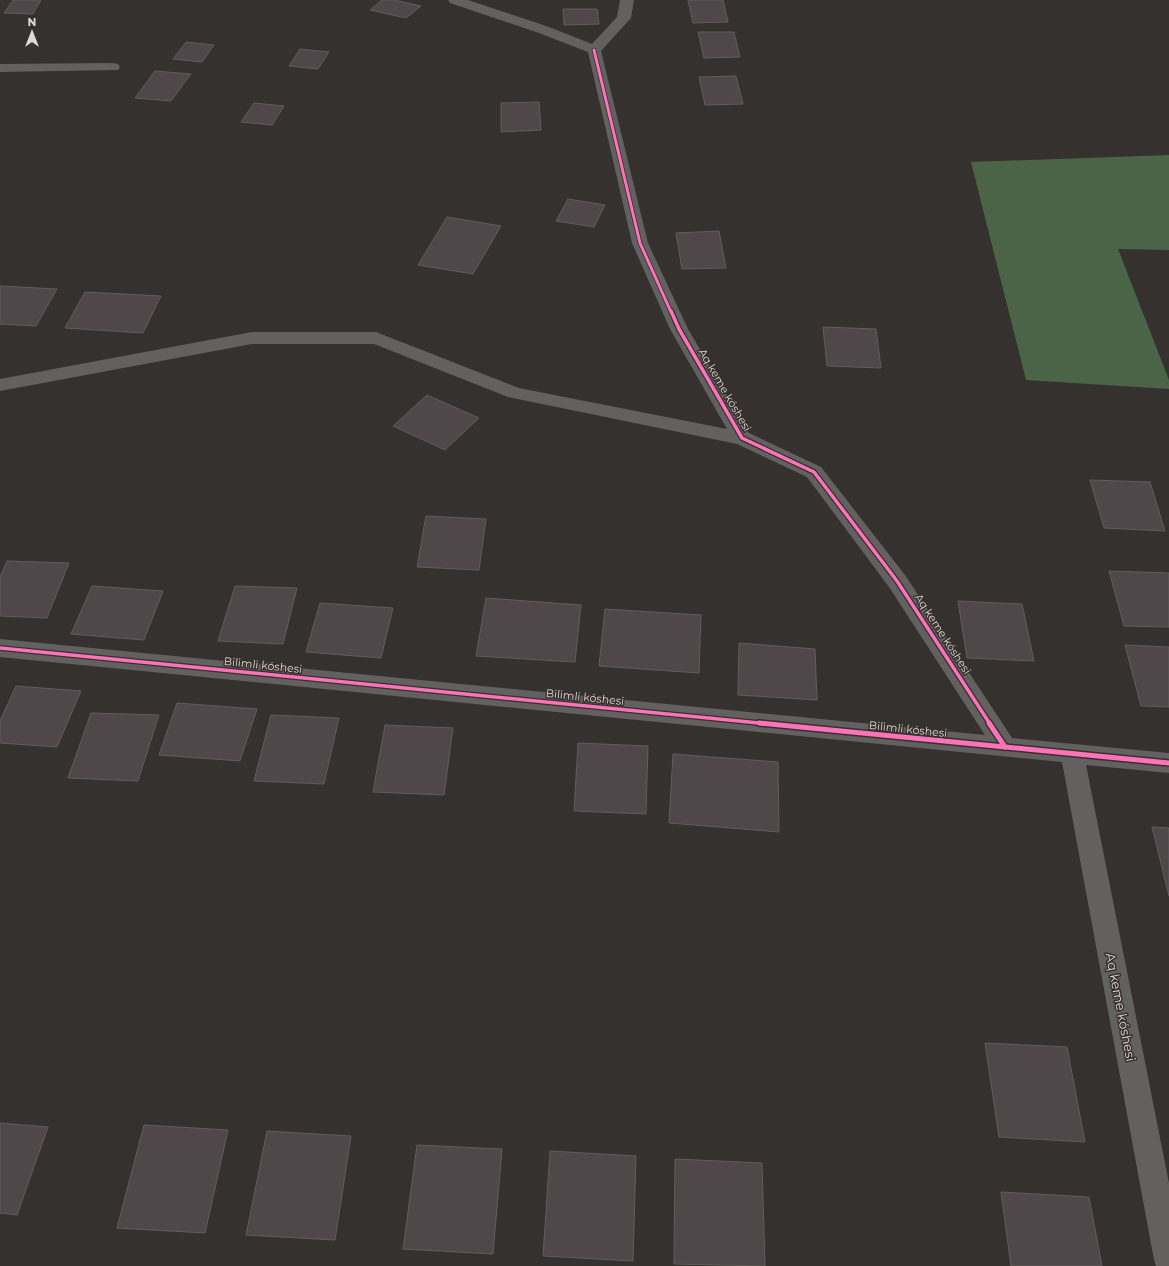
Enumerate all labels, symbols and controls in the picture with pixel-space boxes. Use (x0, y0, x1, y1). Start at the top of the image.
north arrow (12, 12, 52, 52)
text: N (28, 15, 36, 29)
street label: Aq keme kóshesi (696, 346, 754, 434)
street label: Aq keme kóshesi (912, 591, 974, 677)
street label: Bilimli kóshesi (223, 654, 303, 676)
street label: Bilimli kóshesi (545, 686, 625, 708)
street label: Bilimli kóshesi (868, 718, 948, 740)
street label: Aq keme kóshesi (1103, 951, 1139, 1063)

